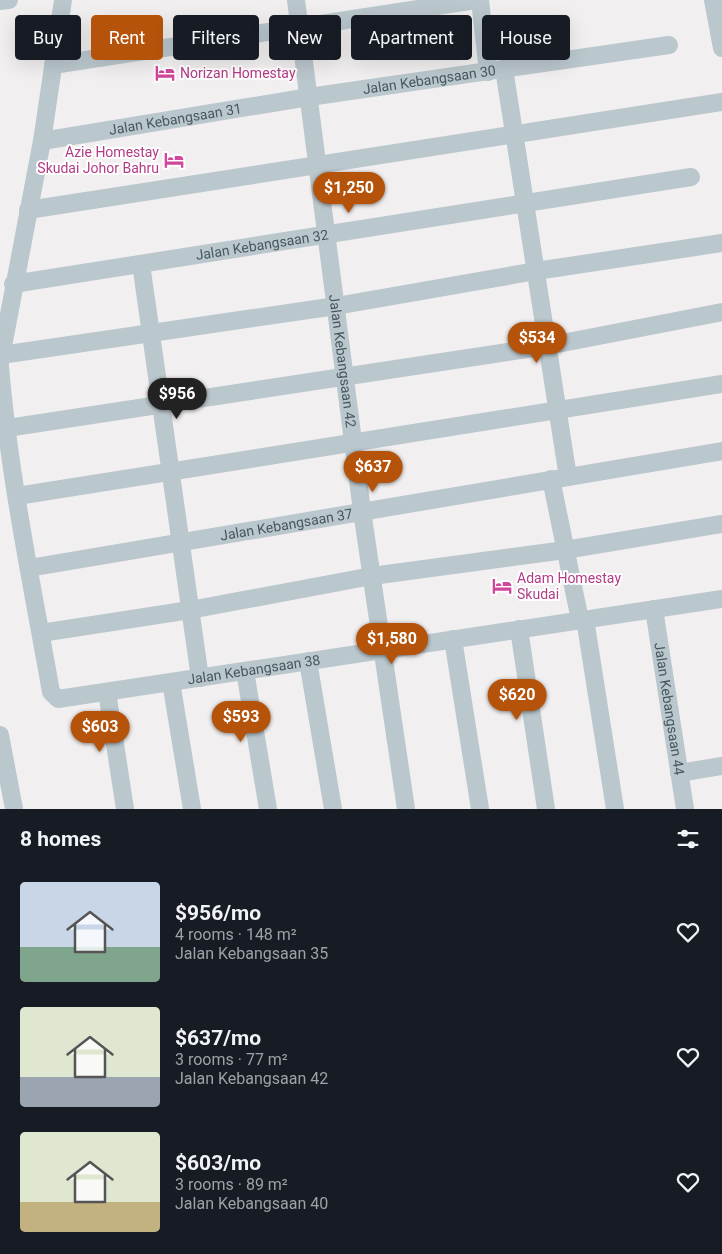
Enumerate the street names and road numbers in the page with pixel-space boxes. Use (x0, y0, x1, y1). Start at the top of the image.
street label: Jalan Kebangsaan 30 (362, 62, 497, 97)
street label: Jalan Kebangsaan 31 (108, 100, 243, 138)
street label: Jalan Kebangsaan 32 (194, 226, 330, 263)
street label: Jalan Kebangsaan 42 (326, 293, 359, 429)
street label: Jalan Kebangsaan 37 (219, 505, 354, 544)
street label: Jalan Kebangsaan 44 (651, 641, 688, 776)
street label: Jalan Kebangsaan 38 (186, 652, 321, 687)

